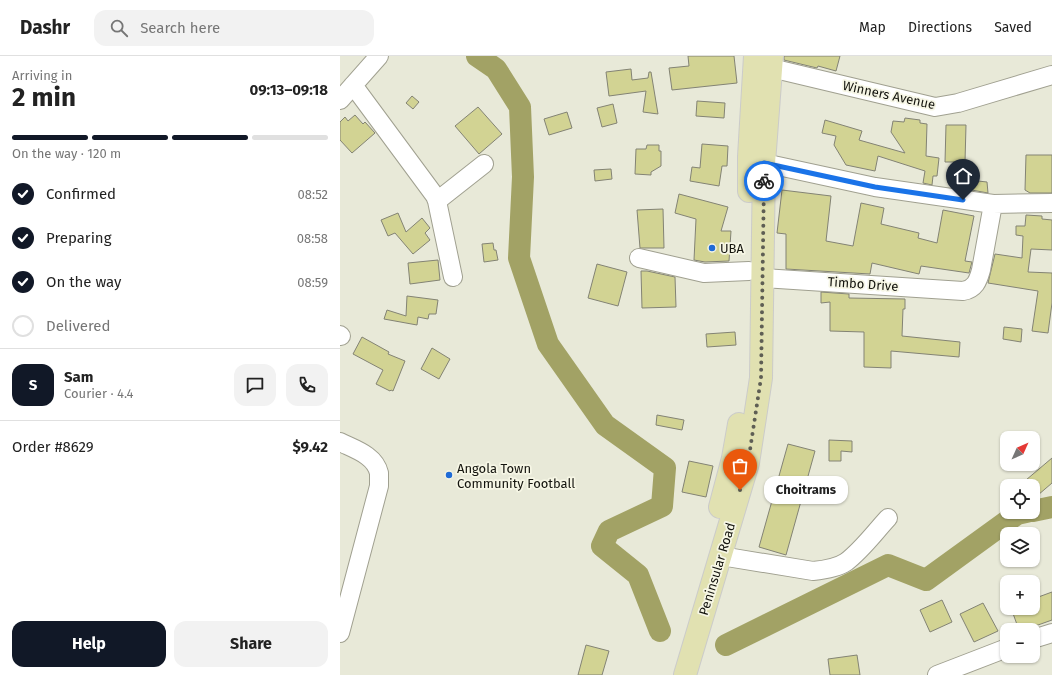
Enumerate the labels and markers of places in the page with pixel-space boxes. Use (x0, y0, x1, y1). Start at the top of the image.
pin (946, 159, 980, 200)
place label: UBA (720, 241, 744, 256)
marker: UBA (707, 243, 717, 253)
pin (723, 449, 757, 490)
place label: Angola Town Community Football (457, 461, 575, 491)
marker: Angola Town Community Football (444, 470, 454, 480)
callout: Choitrams (764, 476, 848, 504)

